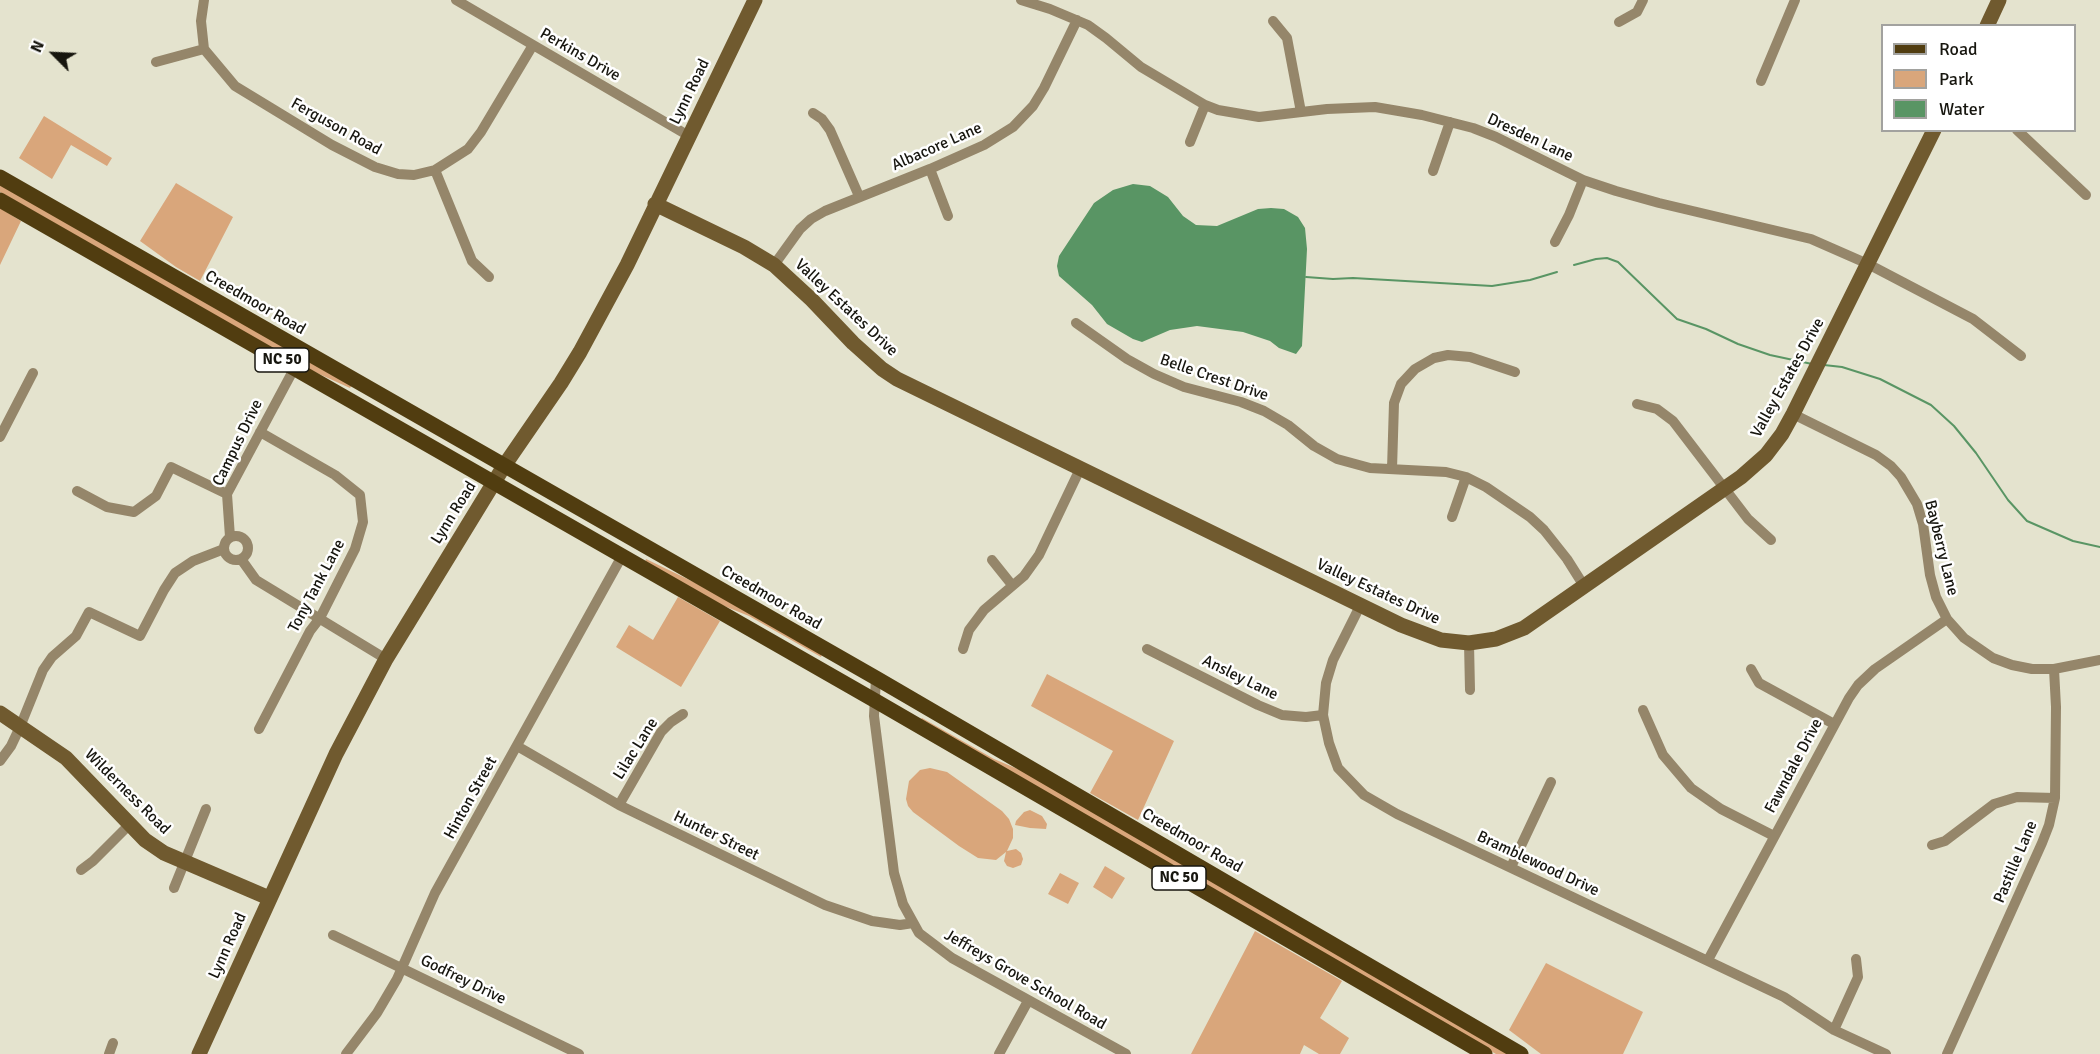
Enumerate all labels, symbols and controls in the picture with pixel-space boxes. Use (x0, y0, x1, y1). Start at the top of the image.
north arrow (24, 24, 84, 84)
street label: Perkins Drive (536, 24, 624, 86)
legend (1881, 24, 2076, 132)
text: N (26, 38, 49, 56)
text: Road (1939, 38, 1978, 60)
street label: Lynn Road (666, 56, 714, 128)
text: Park (1939, 68, 1974, 90)
street label: Ferguson Road (287, 94, 385, 160)
text: Water (1939, 98, 1984, 120)
street label: Dresden Lane (1484, 110, 1576, 166)
street label: Albacore Lane (889, 119, 985, 175)
street label: Valley Estates Drive (790, 255, 902, 361)
street label: Creedmoor Road (201, 266, 309, 340)
street label: Valley Estates Drive (1747, 315, 1829, 441)
road number: NC 50 (255, 348, 309, 372)
street label: Belle Crest Drive (1157, 350, 1271, 406)
street label: Campus Drive (209, 397, 267, 489)
street label: Lynn Road (427, 478, 481, 548)
street label: Bayberry Lane (1920, 498, 1962, 598)
street label: Tony Tank Lane (284, 536, 350, 636)
street label: Valley Estates Drive (1313, 555, 1443, 629)
street label: Creedmoor Road (717, 561, 825, 635)
street label: Ansley Lane (1199, 651, 1281, 705)
street label: Lilac Lane (610, 715, 662, 783)
street label: Fawndale Drive (1761, 715, 1827, 817)
street label: Wilderness Road (80, 745, 174, 839)
street label: Hinton Street (440, 753, 502, 843)
street label: Creedmoor Road (1138, 804, 1246, 878)
street label: Hunter Street (670, 807, 762, 865)
street label: Pastille Lane (1990, 818, 2042, 906)
street label: Bramblewood Drive (1474, 827, 1602, 901)
road number: NC 50 (1152, 866, 1206, 890)
street label: Lynn Road (205, 910, 251, 982)
street label: Jeffreys Grove School Road (941, 926, 1109, 1034)
street label: Godfrey Drive (417, 951, 509, 1009)

